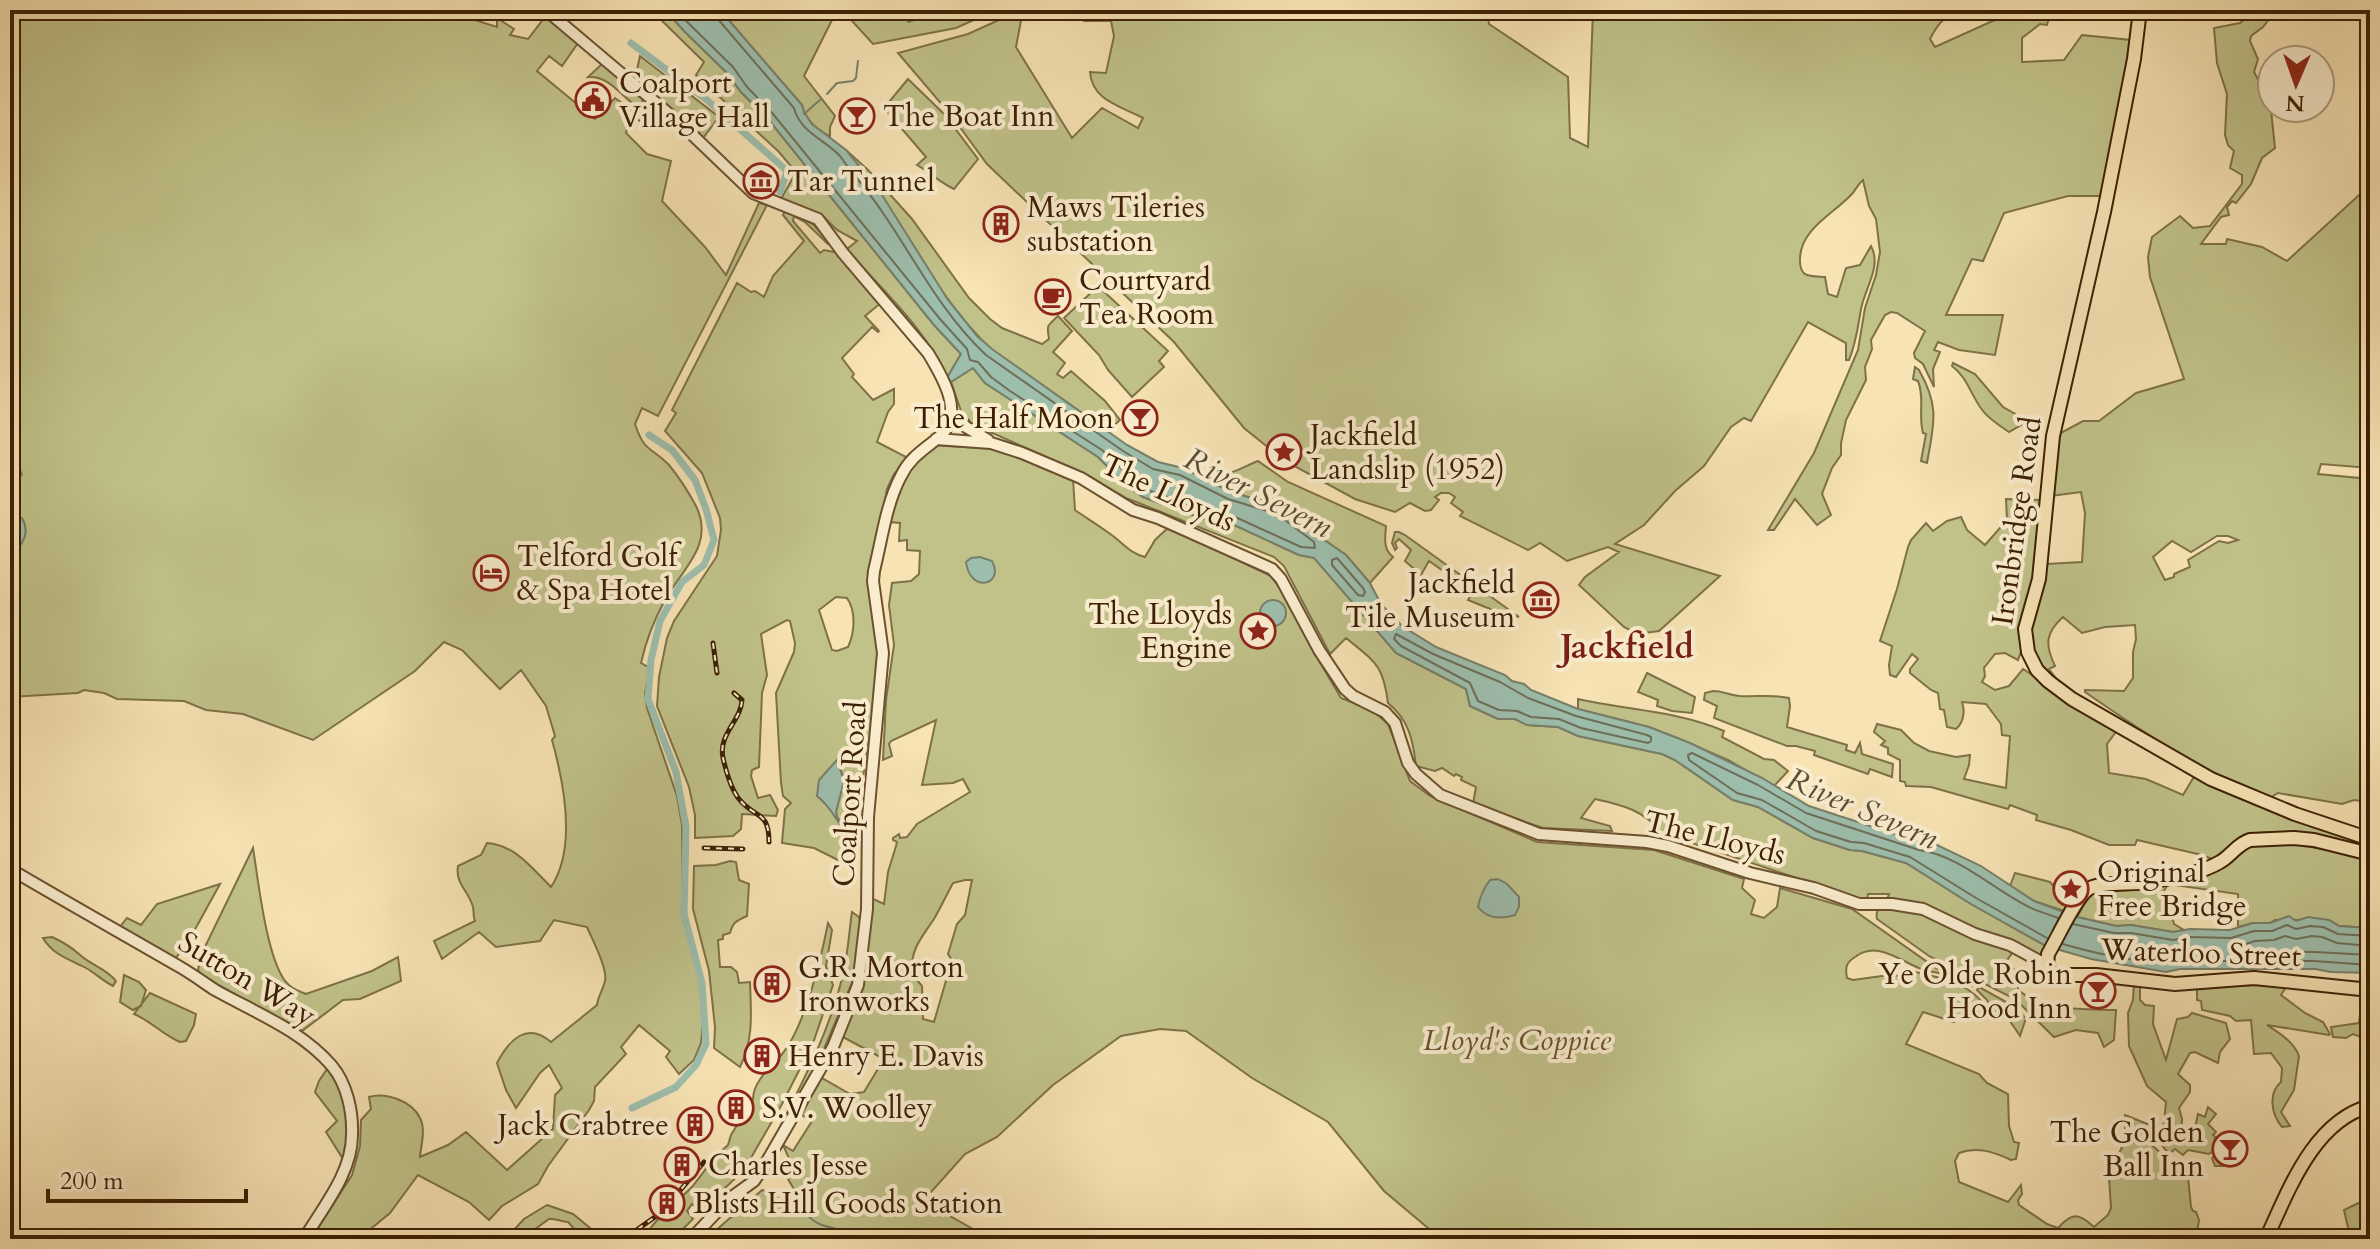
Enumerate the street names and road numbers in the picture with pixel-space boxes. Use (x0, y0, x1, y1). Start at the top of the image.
street label: Ironbridge Road (1982, 414, 2052, 628)
street label: The Lloyds (1094, 444, 1242, 542)
street label: Coalport Road (823, 700, 877, 888)
street label: The Lloyds (1640, 801, 1790, 875)
street label: Sutton Way (171, 922, 324, 1036)
street label: Waterloo Street (2099, 929, 2302, 977)

